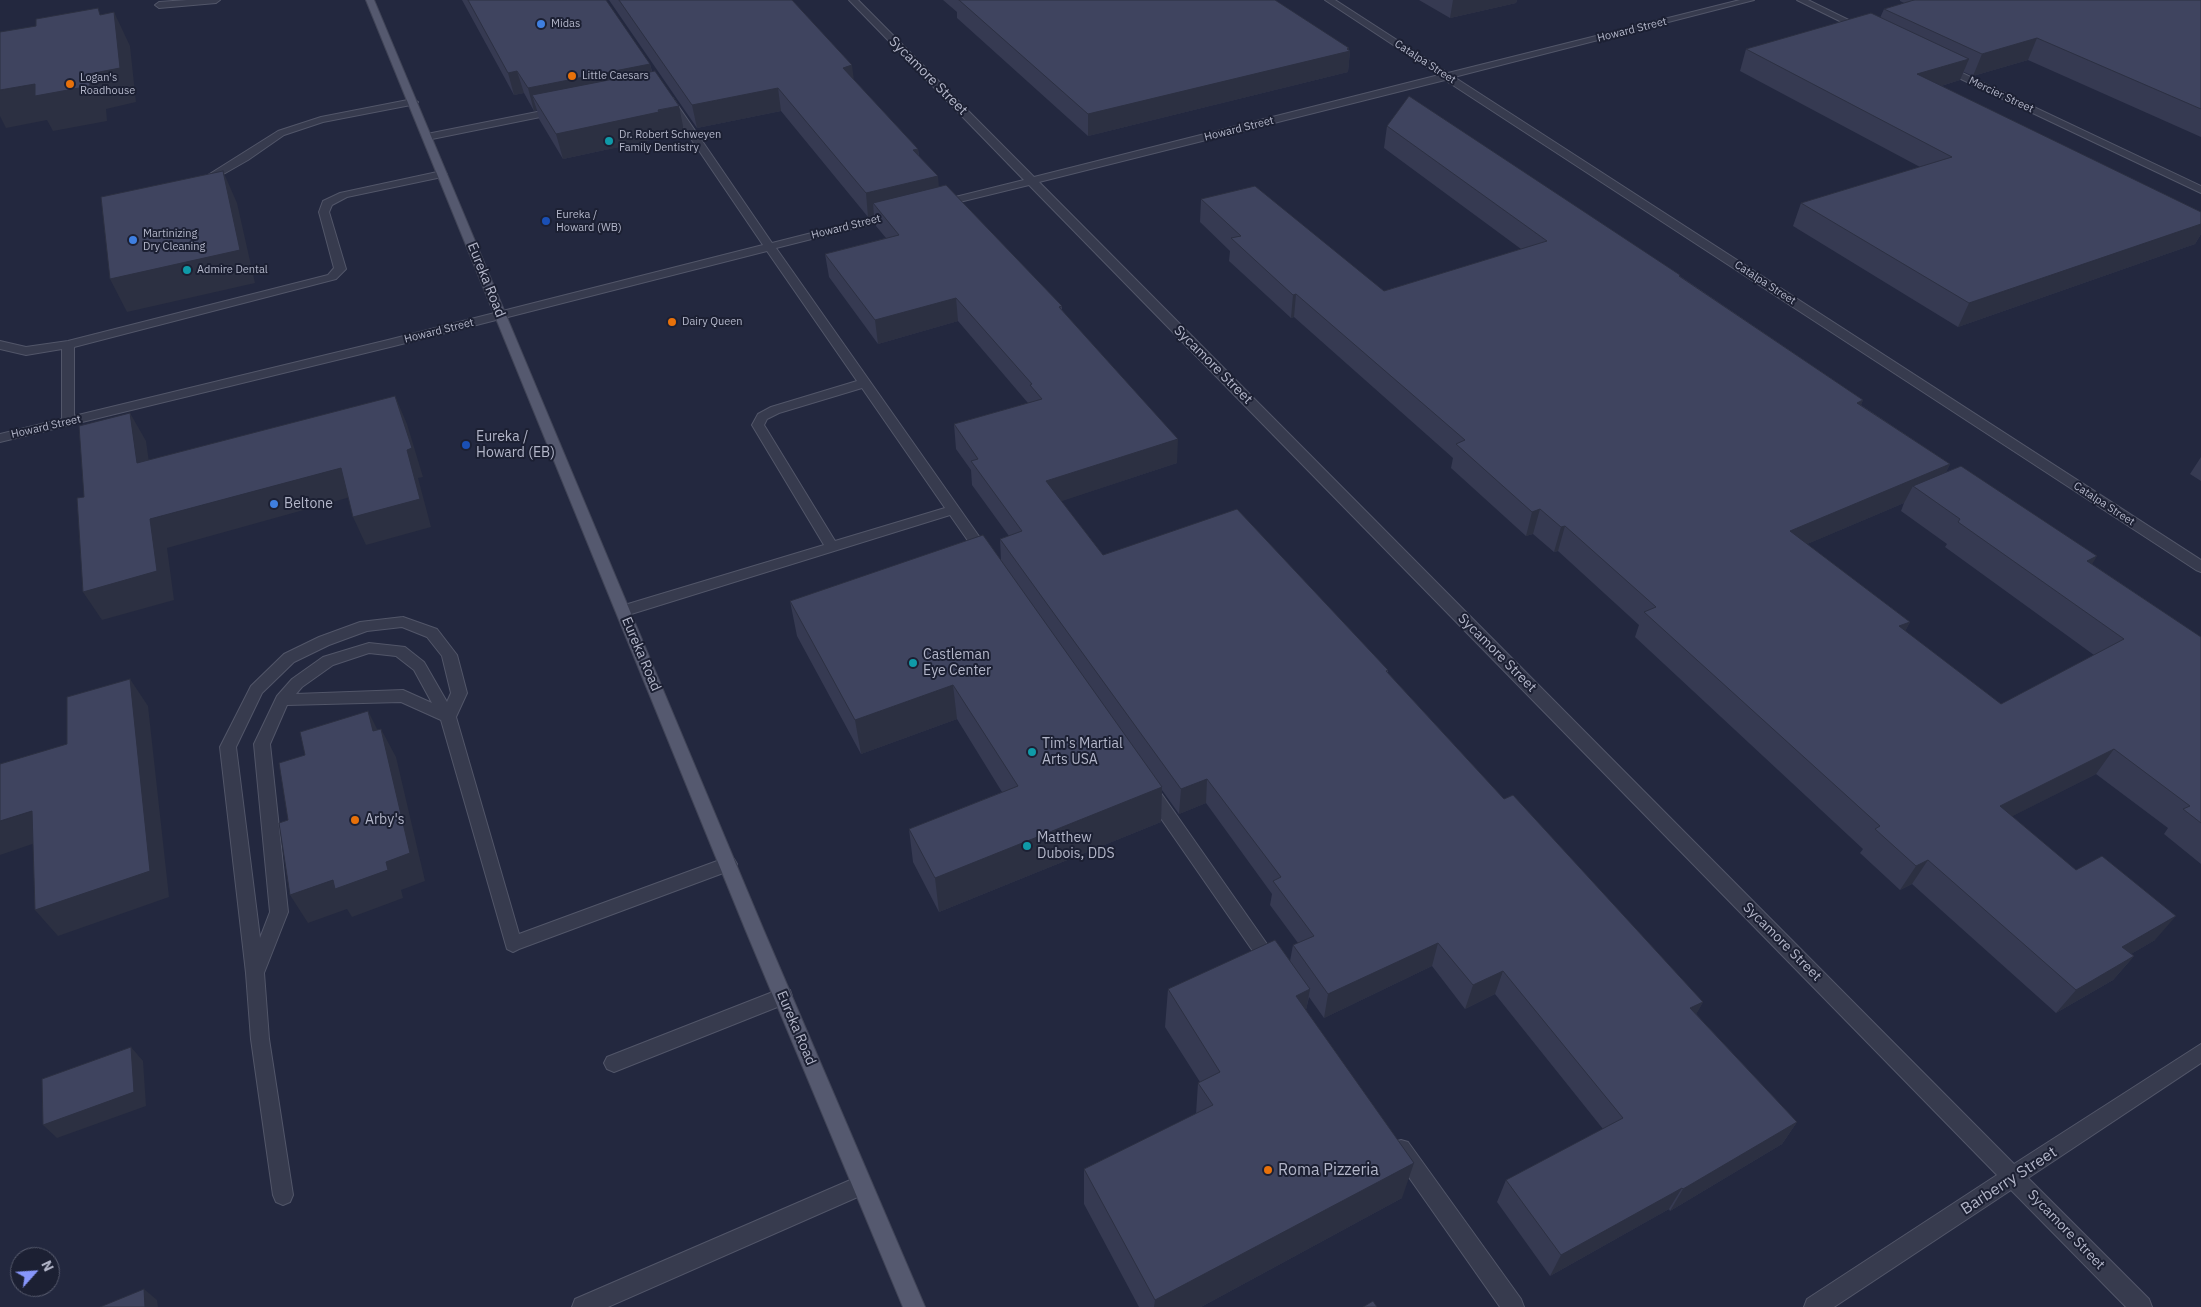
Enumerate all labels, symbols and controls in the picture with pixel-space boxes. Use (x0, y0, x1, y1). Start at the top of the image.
street label: Howard Street (1596, 15, 1668, 45)
place label: Midas (551, 17, 580, 31)
marker: Midas (535, 18, 547, 30)
street label: Sycamore Street (885, 33, 971, 119)
street label: Catalpa Street (1392, 37, 1458, 87)
place label: Little Caesars (582, 69, 649, 83)
marker: Little Caesars (566, 70, 578, 82)
place label: Logan's Roadhouse (80, 71, 135, 97)
street label: Mercier Street (1966, 74, 2036, 116)
marker: Logan's Roadhouse (64, 78, 76, 90)
street label: Howard Street (1203, 114, 1275, 144)
place label: Dr. Robert Schweyen Family Dentistry (619, 128, 721, 154)
marker: Dr. Robert Schweyen Family Dentistry (603, 135, 615, 147)
place label: Eureka / Howard (WB) (556, 208, 622, 234)
street label: Howard Street (810, 212, 882, 242)
marker: Eureka / Howard (WB) (540, 215, 552, 227)
place label: Martinizing Dry Cleaning (143, 227, 205, 253)
marker: Martinizing Dry Cleaning (127, 234, 139, 246)
street label: Eureka Road (463, 240, 509, 320)
street label: Catalpa Street (1732, 258, 1798, 308)
place label: Admire Dental (197, 263, 268, 277)
marker: Admire Dental (181, 264, 193, 276)
place label: Dairy Queen (682, 315, 743, 329)
street label: Howard Street (403, 316, 475, 346)
marker: Dairy Queen (666, 316, 678, 328)
street label: Sycamore Street (1170, 322, 1256, 408)
street label: Howard Street (10, 413, 82, 441)
place label: Eureka / Howard (EB) (476, 429, 555, 462)
marker: Eureka / Howard (EB) (460, 439, 472, 451)
street label: Catalpa Street (2071, 479, 2137, 529)
place label: Beltone (284, 496, 333, 512)
marker: Beltone (268, 498, 280, 510)
street label: Sycamore Street (1454, 610, 1540, 696)
street label: Eureka Road (618, 614, 664, 694)
place label: Castleman Eye Center (923, 647, 991, 680)
marker: Castleman Eye Center (907, 657, 919, 669)
place label: Tim's Martial Arts USA (1042, 736, 1123, 769)
marker: Tim's Martial Arts USA (1026, 746, 1038, 758)
place label: Arby's (365, 812, 405, 828)
marker: Arby's (349, 814, 361, 826)
place label: Matthew Dubois, DDS (1037, 830, 1115, 862)
marker: Matthew Dubois, DDS (1021, 840, 1033, 852)
street label: Sycamore Street (1739, 899, 1825, 985)
street label: Eureka Road (773, 988, 819, 1068)
street label: Barberry Street (1957, 1143, 2061, 1219)
place label: Roma Pizzeria (1278, 1160, 1379, 1180)
marker: Roma Pizzeria (1262, 1164, 1274, 1176)
street label: Sycamore Street (2024, 1187, 2108, 1273)
north arrow (10, 1247, 60, 1297)
text: N (37, 1257, 58, 1274)

